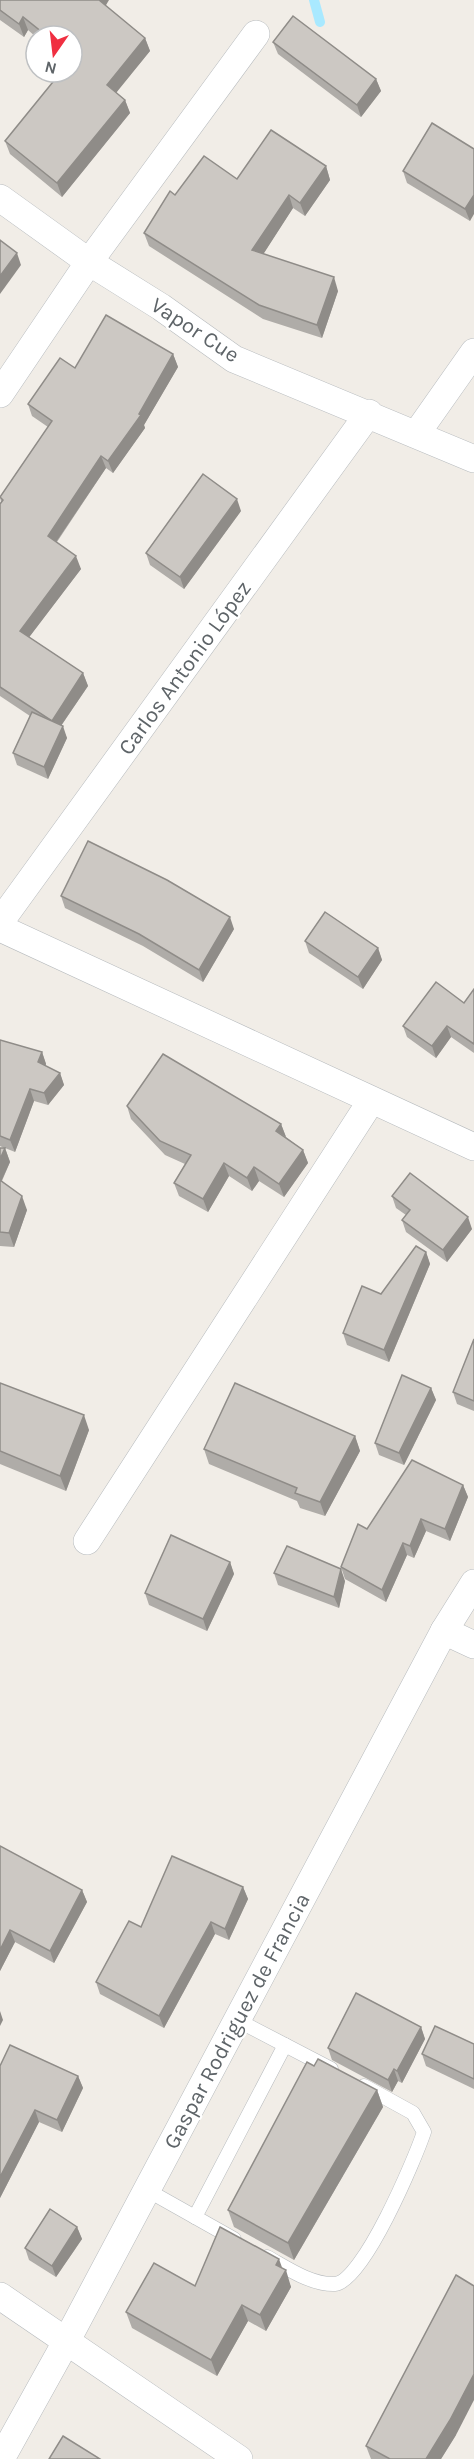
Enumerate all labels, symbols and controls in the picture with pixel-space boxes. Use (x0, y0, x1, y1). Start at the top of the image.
north arrow (24, 24, 84, 84)
text: N (43, 57, 58, 79)
street label: Vapor Cue (146, 292, 244, 368)
street label: Carlos Antonio López (113, 576, 257, 760)
street label: Gaspar Rodriguez de Francia (158, 1889, 316, 2153)

